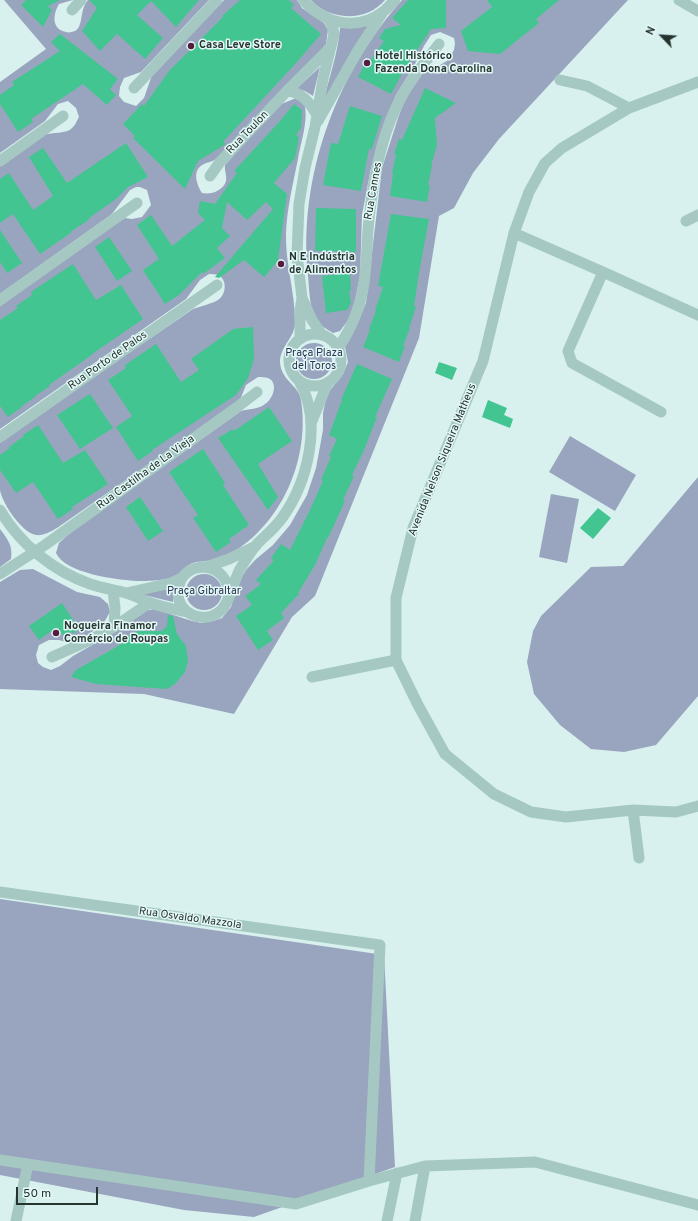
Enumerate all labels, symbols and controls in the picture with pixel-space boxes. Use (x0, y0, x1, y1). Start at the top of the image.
north arrow (642, 16, 682, 56)
text: N (643, 24, 659, 37)
place label: Casa Leve Store (199, 39, 281, 53)
marker: Casa Leve Store (186, 41, 196, 51)
place label: Hotel Histórico Fazenda Dona Carolina (375, 50, 492, 76)
marker: Hotel Histórico Fazenda Dona Carolina (362, 58, 372, 68)
street label: Rua Toulon (224, 109, 272, 157)
street label: Rua Cannes (362, 161, 386, 221)
place label: N E Indústria de Alimentos (289, 251, 356, 277)
marker: N E Indústria de Alimentos (276, 259, 286, 269)
street label: Rua Porto de Palos (66, 329, 150, 393)
park label: Praça Plaza del Toros (285, 347, 343, 373)
street label: Avenida Nelson Siqueira Matheus (406, 382, 480, 538)
street label: Rua Castilha de La Vieja (95, 433, 197, 513)
park label: Praça Gibraltar (167, 585, 241, 599)
place label: Nogueira Finamor Comércio de Roupas (64, 620, 168, 646)
marker: Nogueira Finamor Comércio de Roupas (51, 628, 61, 638)
street label: Rua Osvaldo Mazzola (138, 905, 242, 933)
scale bar (18, 1179, 100, 1205)
text: 50 m (23, 1186, 51, 1202)

